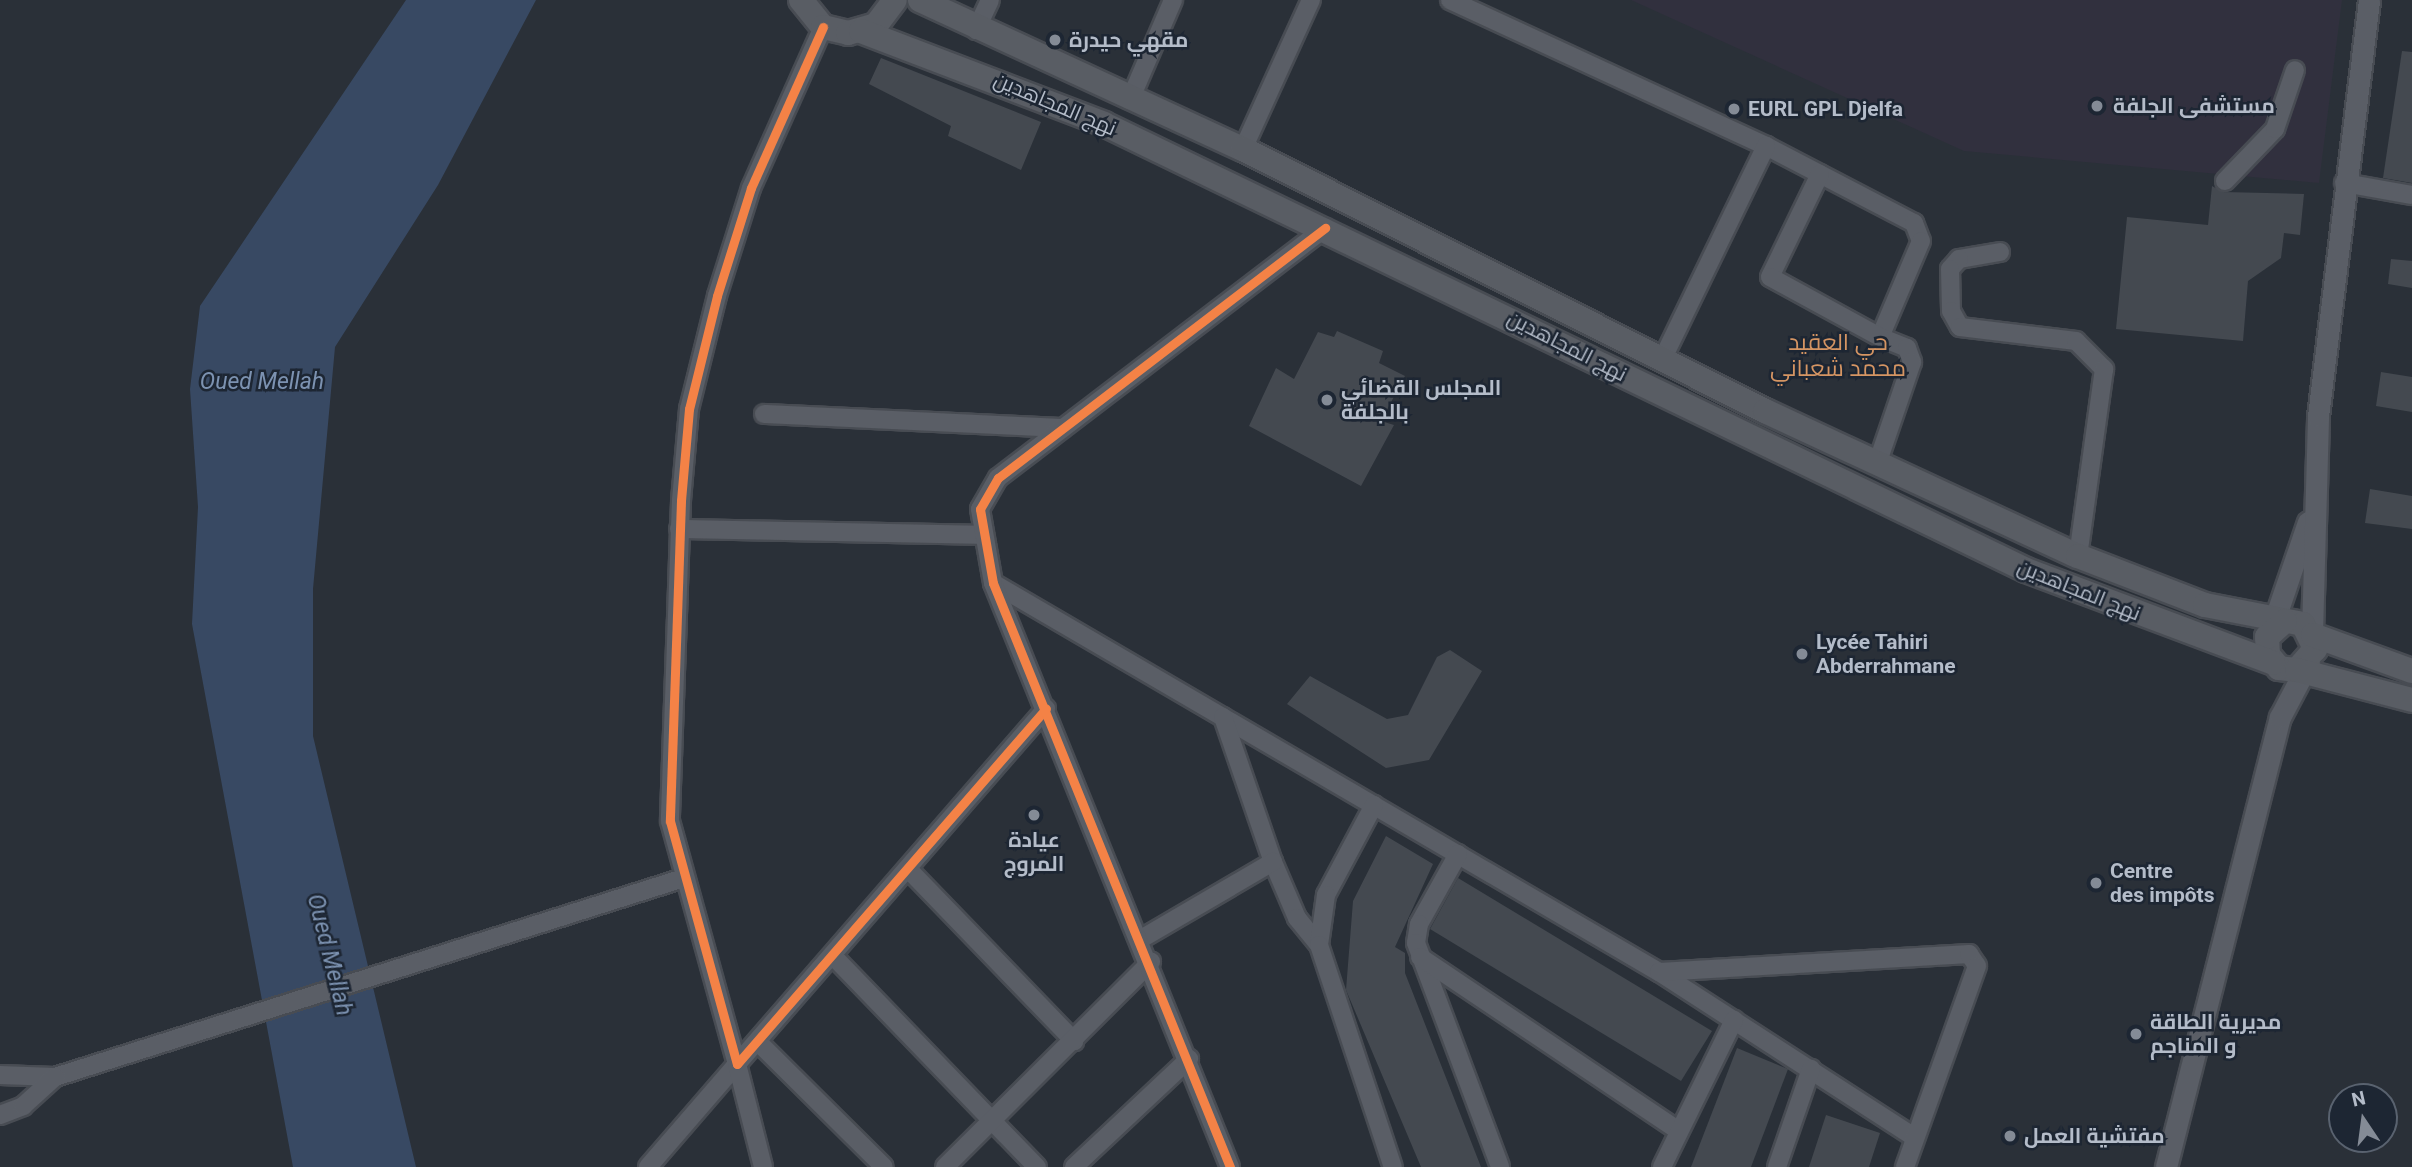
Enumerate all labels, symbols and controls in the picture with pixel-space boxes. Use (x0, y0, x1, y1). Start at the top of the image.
place label: مقهي حيدرة (1069, 27, 1189, 53)
marker: مقهي حيدرة (1047, 32, 1063, 48)
street label: نهج المجاهدين (990, 67, 1120, 141)
place label: مستشفى الجلفة (2113, 93, 2275, 119)
place label: EURL GPL Djelfa (1748, 96, 1903, 122)
marker: مستشفى الجلفة (2087, 96, 2107, 116)
marker: EURL GPL Djelfa (1726, 101, 1742, 117)
street label: نهج المجاهدين (1503, 305, 1631, 387)
district label: حي العقيد محمد شعباني (1770, 329, 1906, 383)
water label: Oued Mellah (200, 368, 324, 396)
place label: المجلس القضائي بالجلفة (1341, 375, 1501, 425)
marker: المجلس القضائي بالجلفة (1319, 392, 1335, 408)
street label: نهج المجاهدين (2014, 554, 2144, 626)
place label: Lycée Tahiri Abderrahmane (1816, 629, 1956, 679)
marker: Lycée Tahiri Abderrahmane (1794, 646, 1810, 662)
marker: عيادة المروج (1024, 805, 1044, 825)
place label: عيادة المروج (1004, 827, 1064, 877)
place label: Centre des impôts (2110, 858, 2214, 908)
marker: Centre des impôts (2088, 875, 2104, 891)
water label: Oued Mellah (301, 891, 357, 1019)
place label: مديرية الطاقة و المناجم (2150, 1009, 2281, 1059)
marker: مديرية الطاقة و المناجم (2128, 1026, 2144, 1042)
north arrow (2328, 1083, 2398, 1153)
text: N (2349, 1086, 2368, 1112)
place label: مفتشية العمل (2024, 1123, 2165, 1149)
marker: مفتشية العمل (2002, 1128, 2018, 1144)

